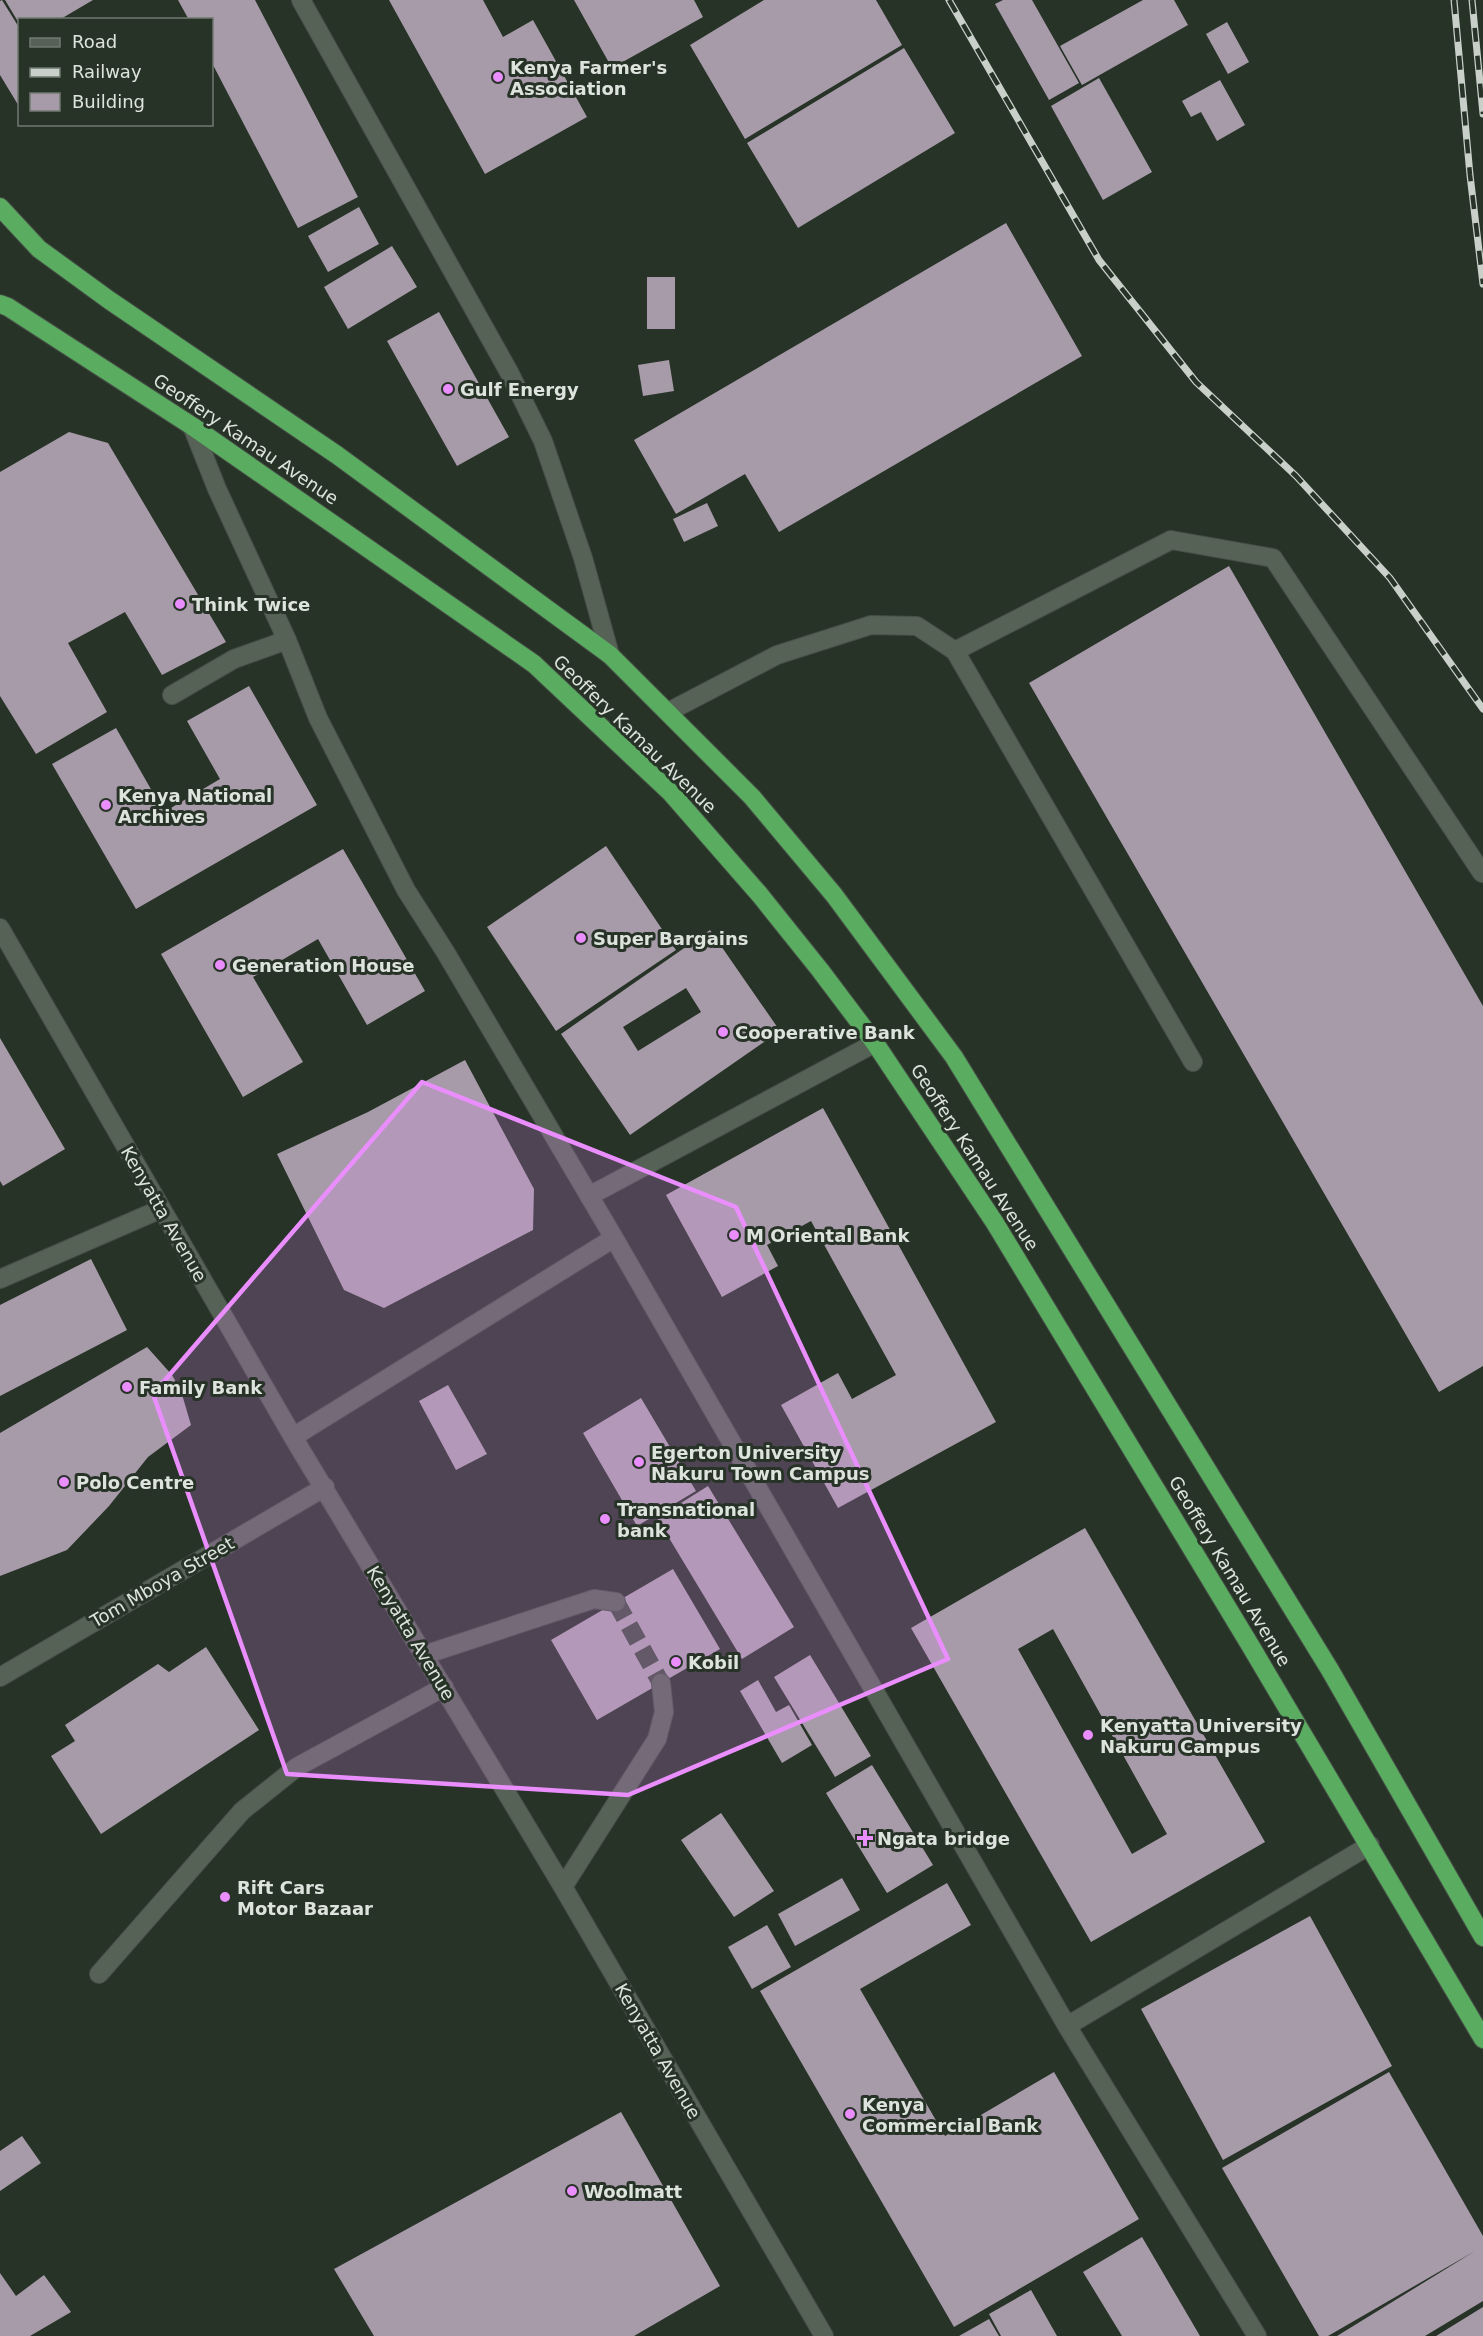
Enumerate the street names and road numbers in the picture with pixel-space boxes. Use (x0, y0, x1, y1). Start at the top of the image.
street label: Geoffery Kamau Avenue (150, 369, 342, 509)
street label: Geoffery Kamau Avenue (549, 651, 721, 817)
street label: Geoffery Kamau Avenue (907, 1060, 1043, 1254)
street label: Kenyatta Avenue (117, 1143, 211, 1285)
street label: Geoffery Kamau Avenue (1165, 1472, 1295, 1670)
street label: Tom Mboya Street (86, 1532, 238, 1632)
street label: Kenyatta Avenue (363, 1562, 459, 1704)
street label: Kenyatta Avenue (611, 1980, 705, 2122)

